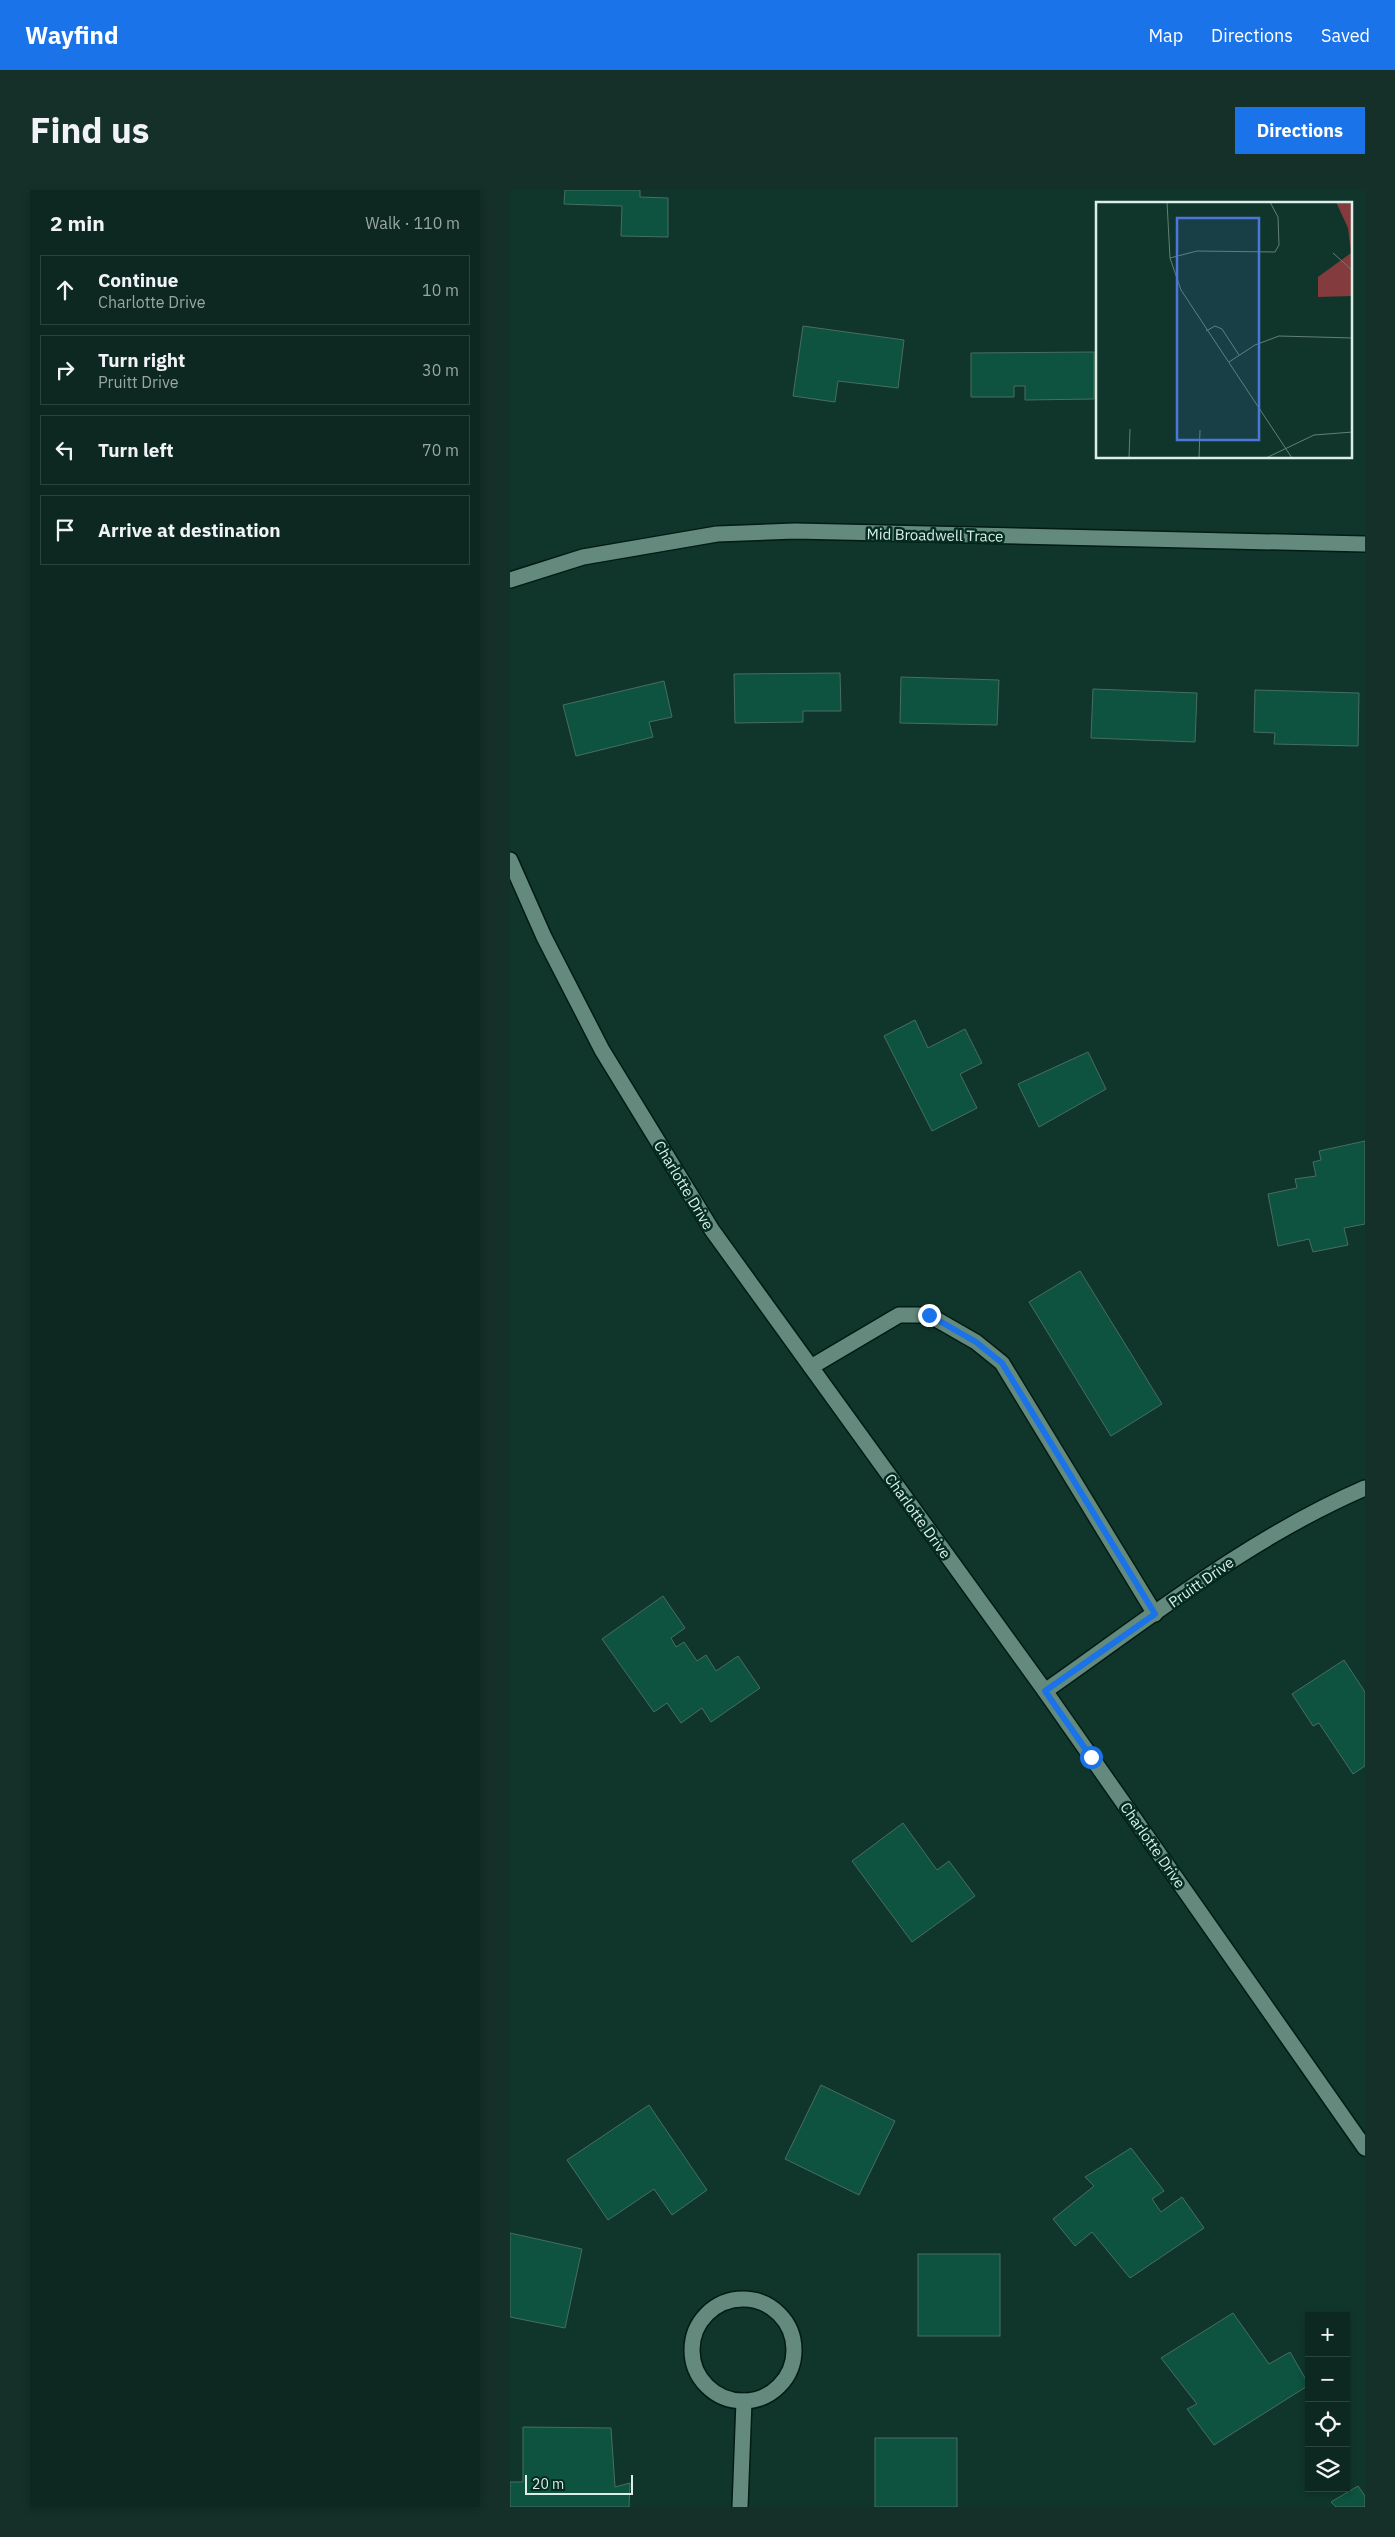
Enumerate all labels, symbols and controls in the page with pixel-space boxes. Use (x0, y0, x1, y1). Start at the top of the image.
text: Wayfind (25, 19, 118, 51)
text: Map (1148, 24, 1183, 47)
text: Directions (1211, 24, 1293, 47)
text: Saved (1321, 24, 1370, 47)
text: Find us (30, 107, 149, 153)
button: Directions (1235, 107, 1365, 154)
inset map (1096, 202, 1352, 459)
text: 2 min (50, 209, 105, 237)
text: Walk · 110 m (365, 213, 460, 233)
text: Continue (98, 268, 178, 292)
icon: ahead (51, 276, 79, 304)
text: 10 m (422, 280, 459, 300)
text: Charlotte Drive (98, 292, 205, 312)
text: Turn right (98, 348, 185, 372)
icon: right (51, 356, 79, 384)
text: 30 m (422, 360, 459, 380)
text: Pruitt Drive (98, 372, 179, 392)
icon: left (51, 436, 79, 464)
text: Turn left (98, 438, 174, 462)
text: 70 m (422, 440, 459, 460)
icon: arrive (51, 516, 79, 544)
text: Arrive at destination (98, 518, 281, 542)
street label: Mid Broadwell Trace (866, 524, 1004, 546)
street label: Charlotte Drive (650, 1137, 718, 1233)
route end (918, 1304, 941, 1327)
street label: Charlotte Drive (881, 1470, 955, 1562)
street label: Pruitt Drive (1165, 1553, 1237, 1611)
route start (1080, 1746, 1103, 1769)
street label: Charlotte Drive (1116, 1798, 1190, 1892)
map controls (1305, 2312, 1350, 2492)
button: + (1305, 2312, 1350, 2357)
button: − (1305, 2357, 1350, 2402)
button: locate (1305, 2402, 1350, 2447)
button: layers (1305, 2447, 1350, 2492)
scale bar (525, 2472, 632, 2495)
text: 20 m (532, 2475, 564, 2493)

